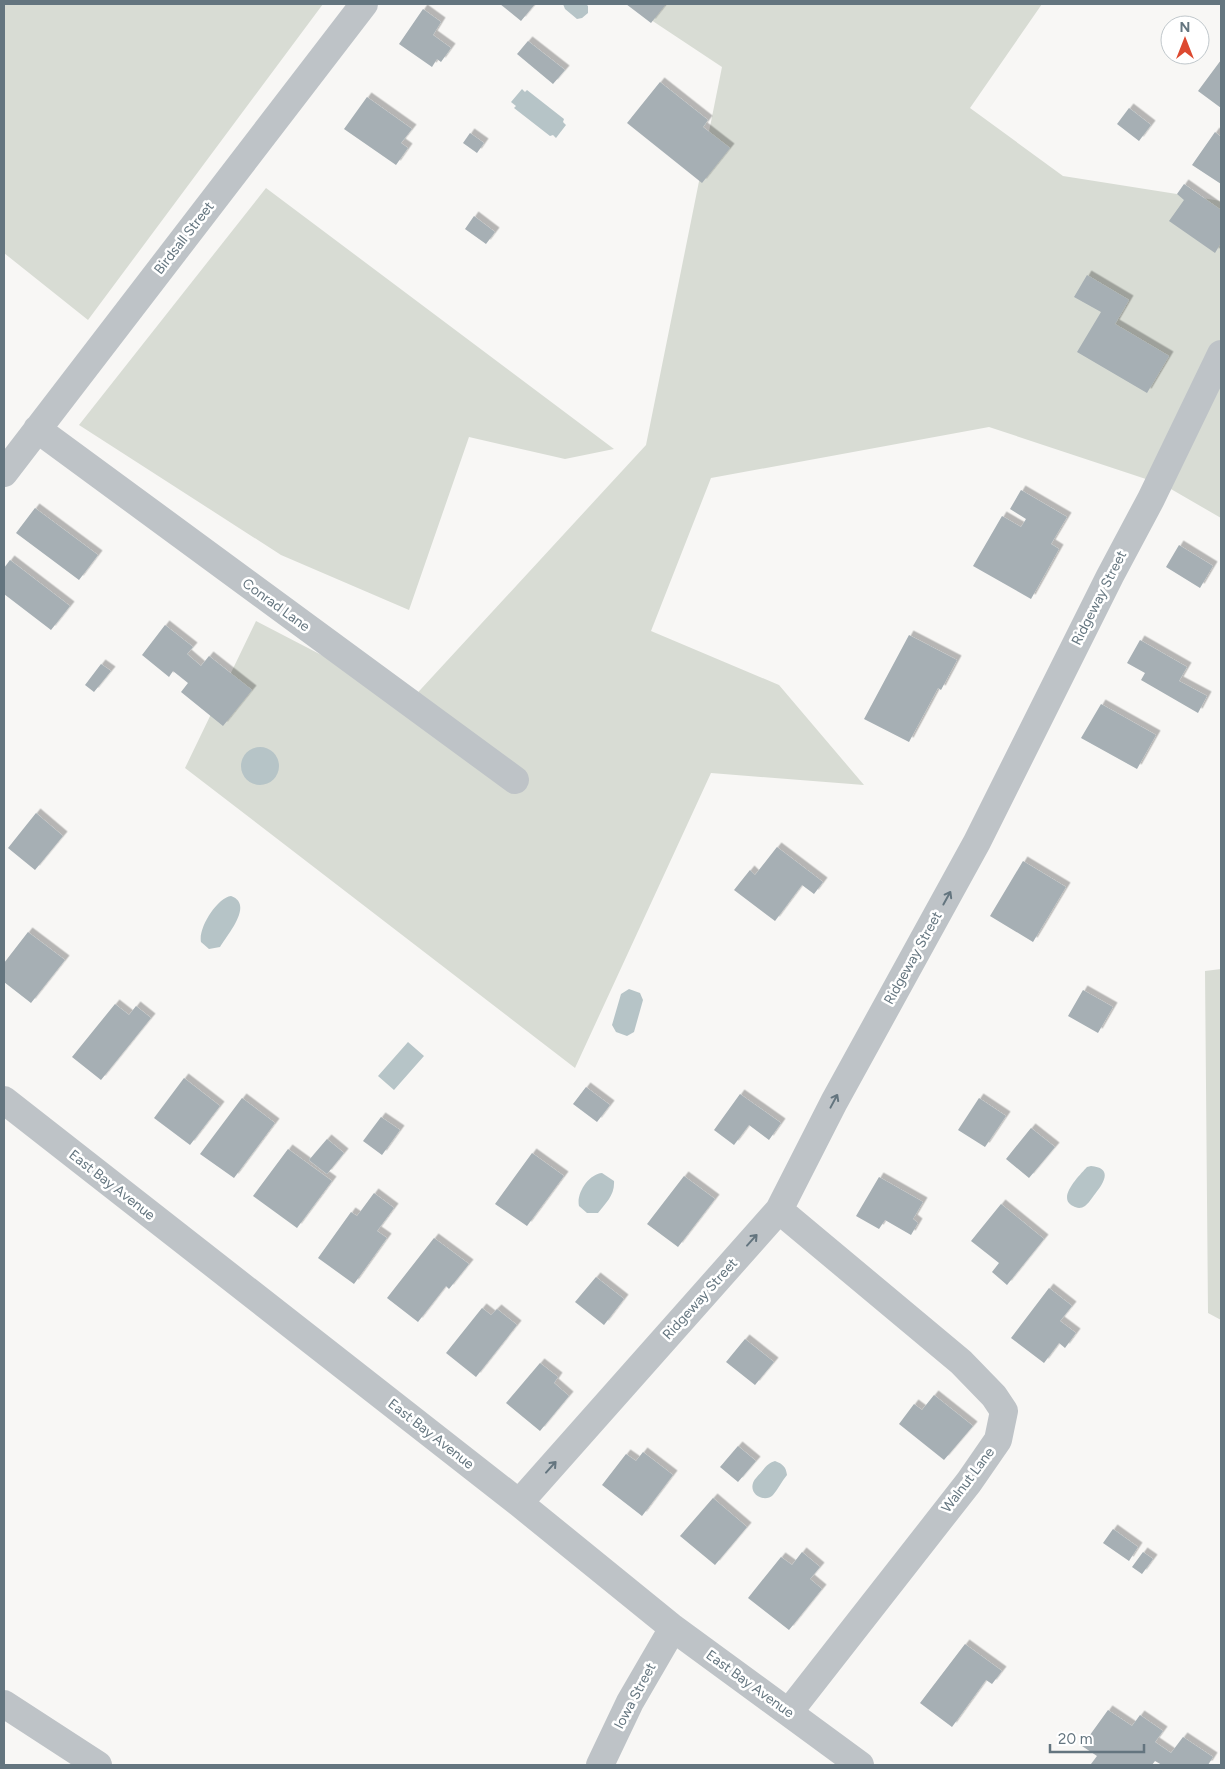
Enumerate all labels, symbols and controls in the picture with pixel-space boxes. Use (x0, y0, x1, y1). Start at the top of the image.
north arrow (1160, 15, 1210, 65)
text: N (1180, 19, 1190, 36)
street label: Birdsall Street (150, 198, 218, 278)
street label: Ridgeway Street (1068, 548, 1130, 648)
street label: Conrad Lane (239, 575, 313, 635)
one-way arrow (942, 891, 952, 905)
street label: Ridgeway Street (880, 909, 946, 1007)
one-way arrow (829, 1094, 839, 1109)
street label: East Bay Avenue (66, 1146, 159, 1224)
one-way arrow (746, 1234, 758, 1247)
street label: Ridgeway Street (659, 1255, 741, 1343)
street label: East Bay Avenue (385, 1395, 478, 1473)
street label: Walnut Lane (938, 1444, 998, 1516)
one-way arrow (545, 1460, 557, 1473)
street label: East Bay Avenue (703, 1646, 798, 1722)
street label: Iowa Street (611, 1660, 659, 1732)
scale bar (1050, 1722, 1144, 1754)
text: 20 m (1058, 1730, 1092, 1748)

